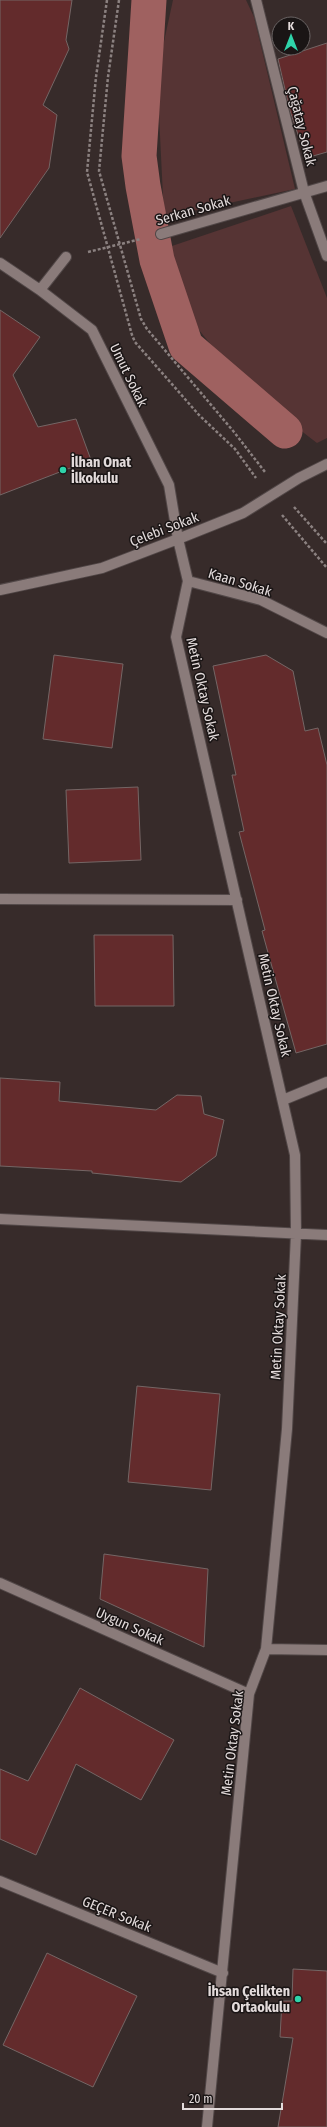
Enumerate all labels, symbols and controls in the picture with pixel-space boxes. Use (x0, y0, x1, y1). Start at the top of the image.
north arrow (271, 16, 311, 56)
text: K (288, 20, 295, 33)
street label: Çağatay Sokak (283, 85, 320, 168)
street label: Serkan Sokak (154, 192, 233, 229)
street label: Umut Sokak (106, 341, 151, 410)
place label: İlhan Onat İlkokulu (71, 453, 132, 487)
marker: İlhan Onat İlkokulu (58, 465, 68, 475)
street label: Çelebi Sokak (127, 508, 202, 550)
street label: Kaan Sokak (206, 565, 274, 600)
street label: Metin Oktay Sokak (182, 636, 223, 743)
street label: Metin Oktay Sokak (254, 952, 295, 1059)
street label: Metin Oktay Sokak (267, 1273, 290, 1380)
street label: Uygun Sokak (93, 1604, 167, 1649)
street label: Metin Oktay Sokak (218, 1689, 247, 1797)
street label: GEÇER Sokak (80, 1893, 154, 1936)
place label: İhsan Çelikten Ortaokulu (208, 1982, 290, 2016)
marker: İhsan Çelikten Ortaokulu (293, 1994, 303, 2004)
scale bar (183, 2085, 282, 2111)
text: 20 m (189, 2092, 213, 2106)

